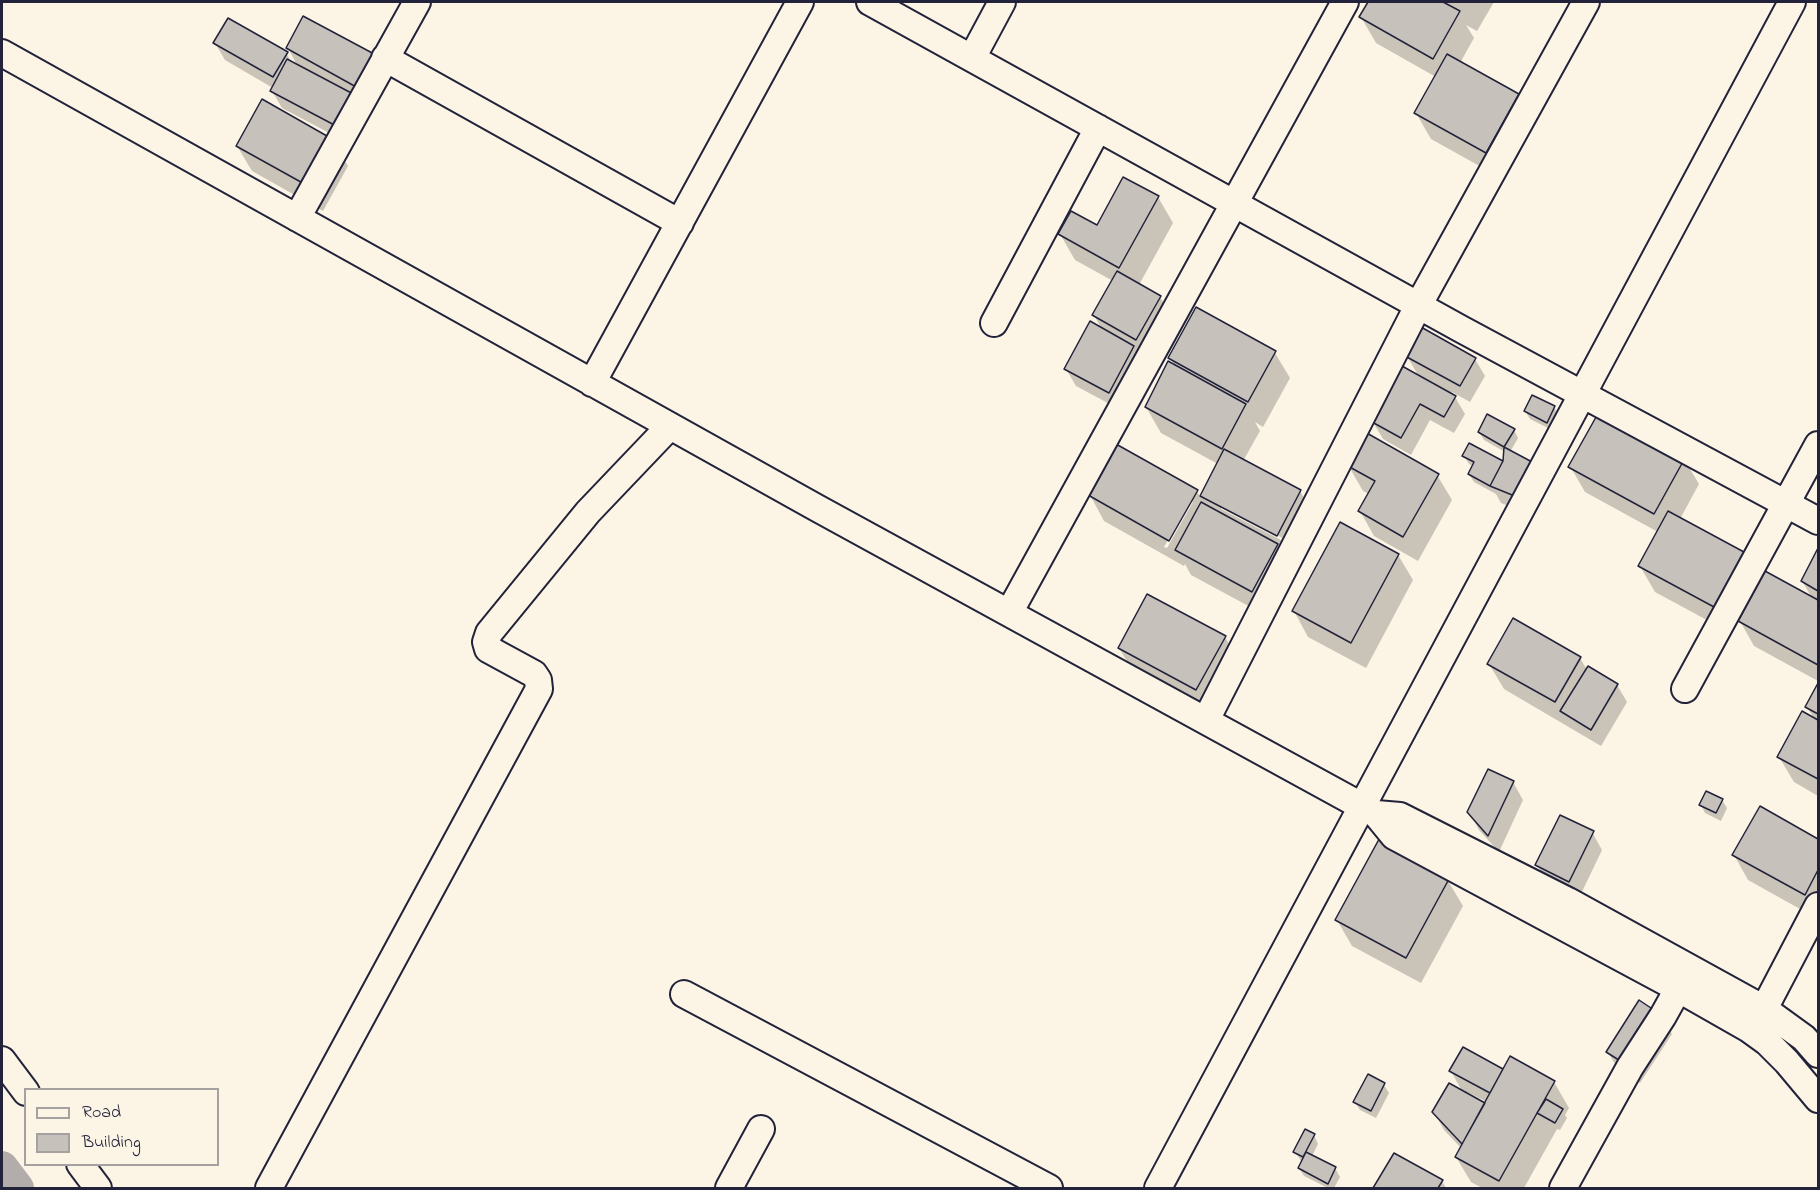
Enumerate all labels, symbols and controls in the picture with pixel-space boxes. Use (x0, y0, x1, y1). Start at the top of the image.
legend (24, 1088, 219, 1166)
text: Road (82, 1100, 121, 1126)
text: Building (82, 1130, 141, 1156)

